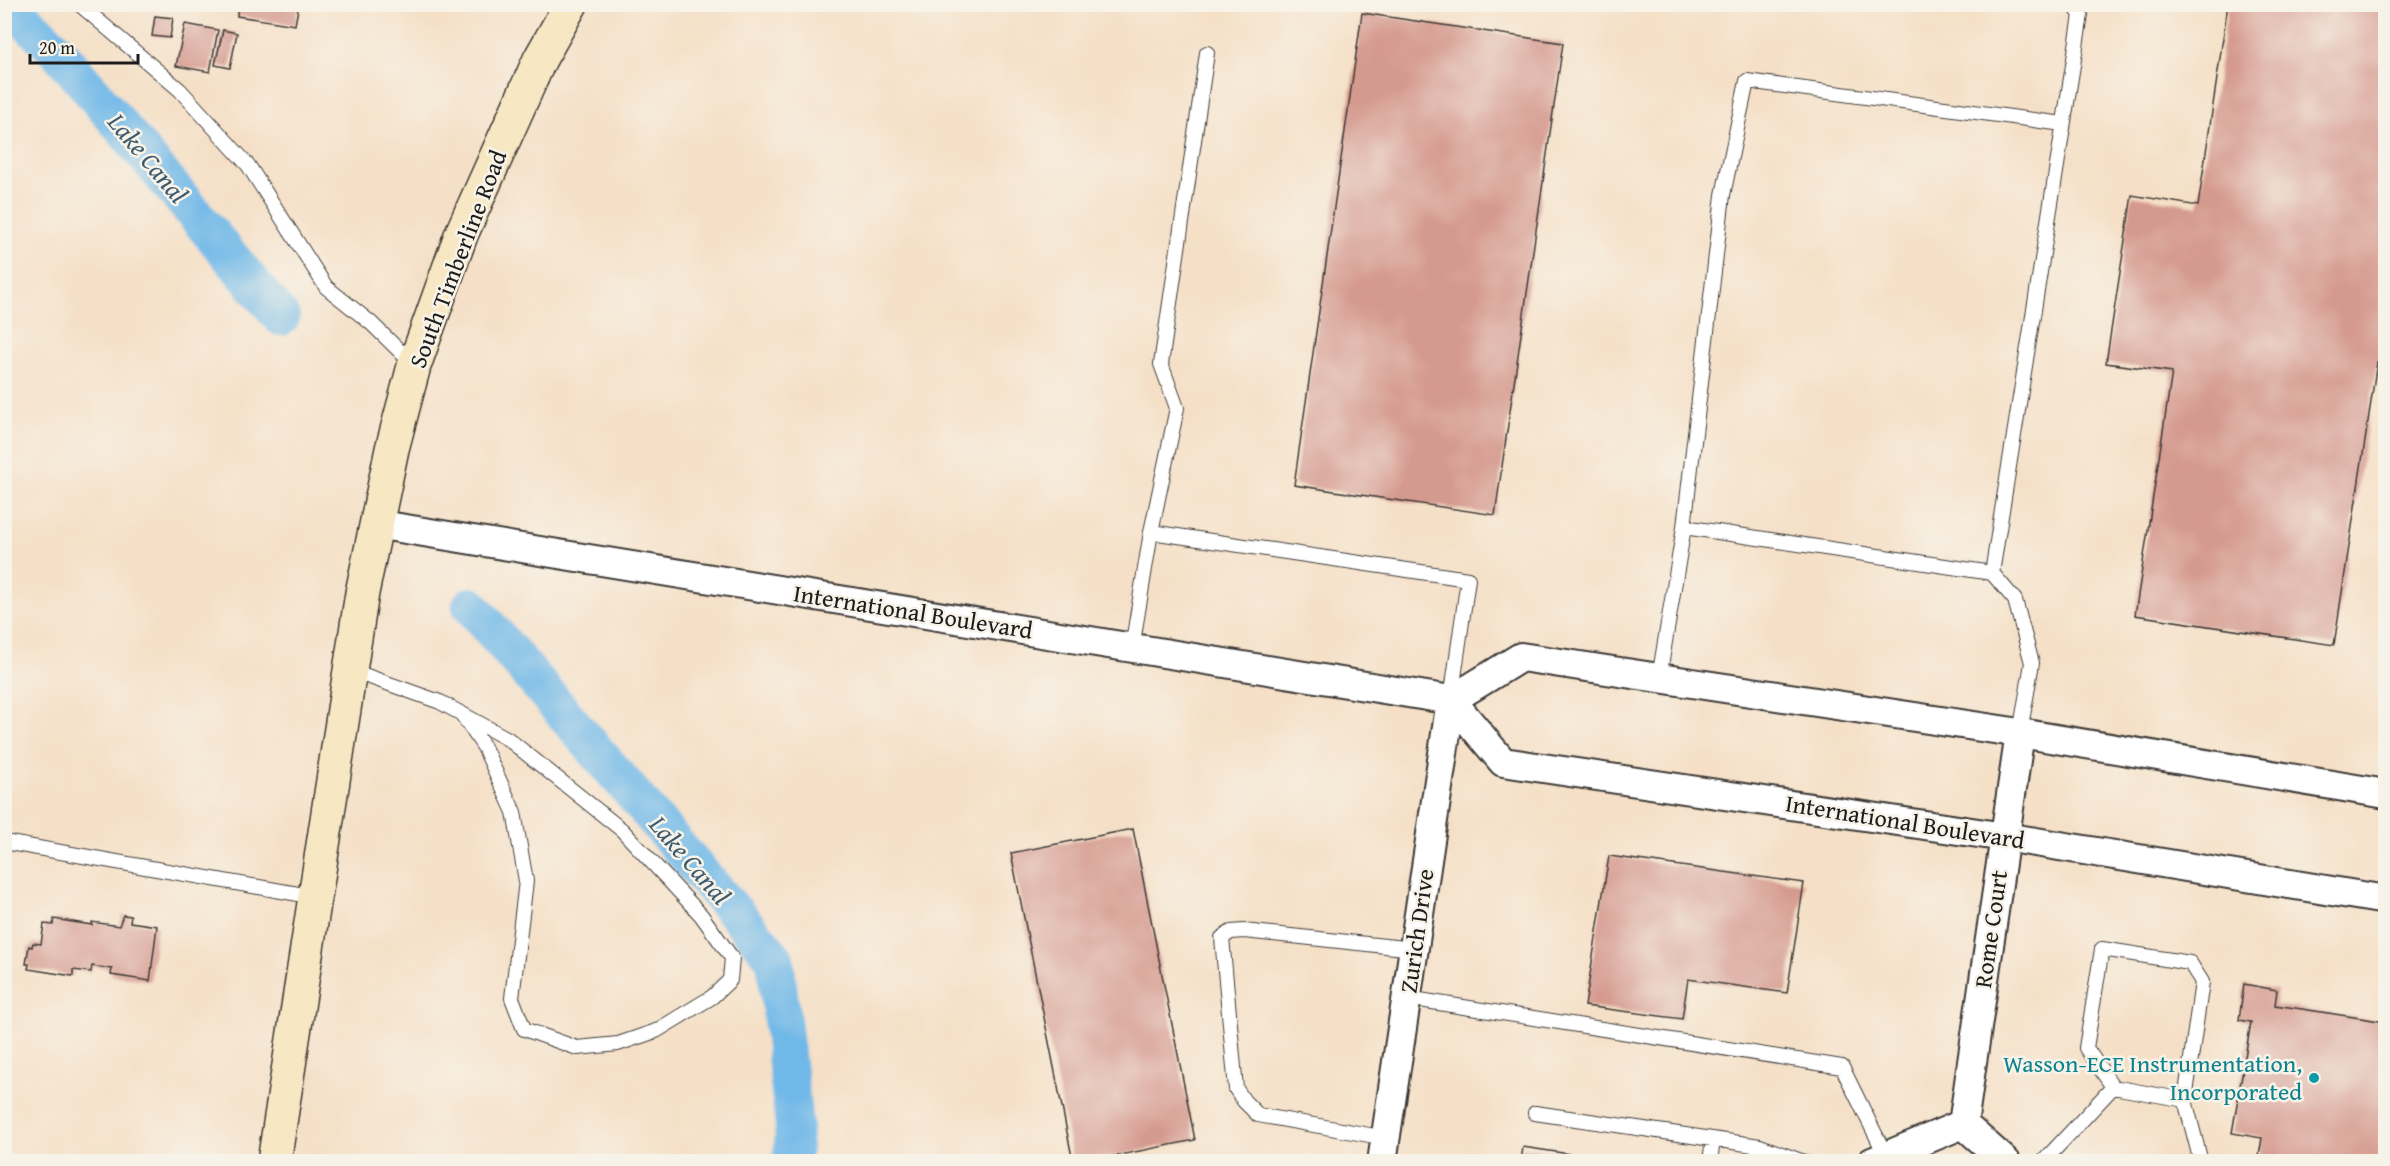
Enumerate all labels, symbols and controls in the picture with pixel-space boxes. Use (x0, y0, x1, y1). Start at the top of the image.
scale bar (30, 27, 138, 65)
text: 20 m (39, 34, 75, 61)
water label: Lake Canal (98, 103, 198, 211)
street label: South Timberline Road (400, 144, 515, 373)
street label: International Boulevard (791, 575, 1035, 648)
street label: International Boulevard (1783, 785, 2027, 858)
water label: Lake Canal (640, 806, 740, 913)
street label: Zurich Drive (1390, 866, 1443, 995)
street label: Rome Court (1965, 867, 2016, 990)
place label: Wasson-ECE Instrumentation, Incorporated (2003, 1046, 2302, 1109)
marker: Wasson-ECE Instrumentation, Incorporated (2307, 1071, 2321, 1085)

